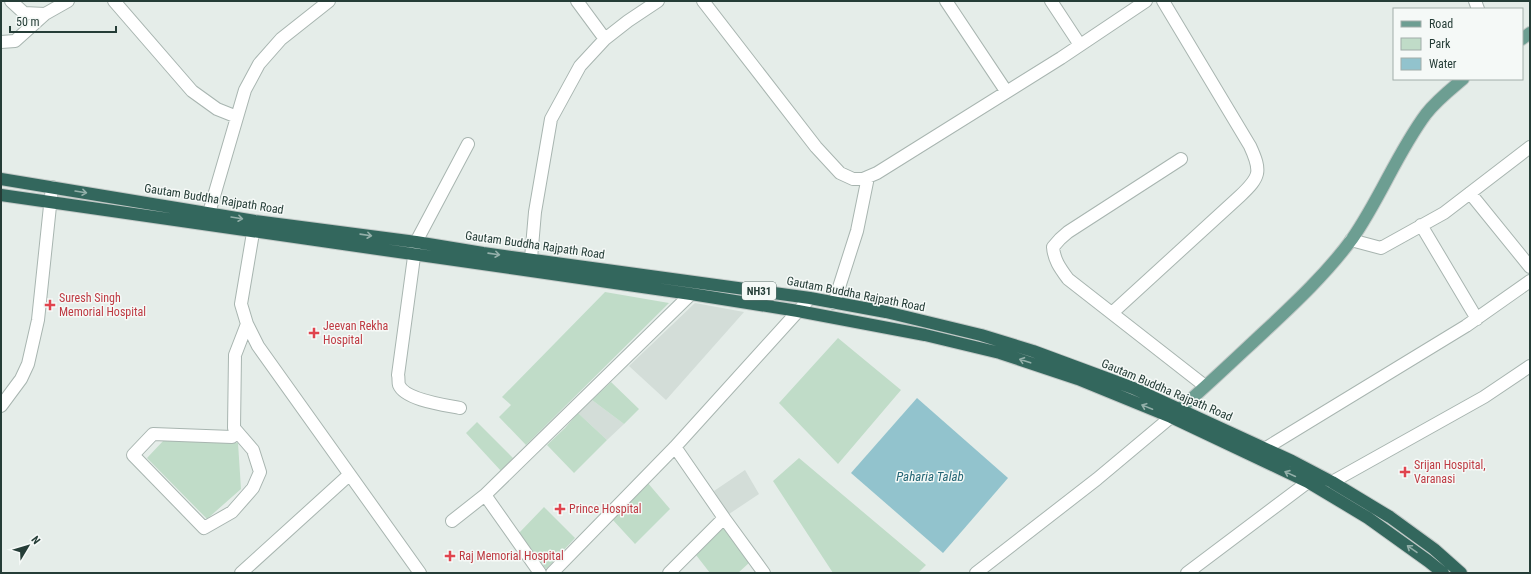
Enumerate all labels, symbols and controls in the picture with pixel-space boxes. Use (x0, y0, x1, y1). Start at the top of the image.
scale bar (10, 8, 116, 34)
legend (1393, 8, 1523, 80)
text: 50 m (16, 15, 40, 29)
text: Road (1429, 17, 1453, 31)
text: Park (1429, 37, 1451, 51)
text: Water (1429, 57, 1457, 71)
street label: Gautam Buddha Rajpath Road (143, 181, 285, 217)
one-way arrow (74, 188, 87, 196)
one-way arrow (230, 214, 243, 222)
street label: Gautam Buddha Rajpath Road (464, 228, 606, 262)
one-way arrow (359, 231, 372, 239)
one-way arrow (487, 250, 500, 258)
street label: Gautam Buddha Rajpath Road (785, 274, 927, 314)
road number: NH31 (742, 282, 776, 300)
place label: Suresh Singh Memorial Hospital (59, 291, 146, 319)
marker: Suresh Singh Memorial Hospital (44, 299, 56, 311)
place label: Jeevan Rekha Hospital (323, 319, 389, 347)
marker: Jeevan Rekha Hospital (308, 327, 320, 339)
street label: Gautam Buddha Rajpath Road (1099, 356, 1235, 424)
one-way arrow (1019, 357, 1031, 365)
one-way arrow (1141, 403, 1153, 410)
place label: Srijan Hospital, Varanasi (1414, 458, 1486, 486)
marker: Srijan Hospital, Varanasi (1399, 466, 1411, 478)
water label: Paharia Talab (896, 469, 964, 484)
one-way arrow (1284, 470, 1296, 477)
place label: Prince Hospital (569, 502, 641, 516)
marker: Prince Hospital (554, 503, 566, 515)
north arrow (8, 526, 48, 566)
text: N (28, 533, 43, 547)
one-way arrow (1407, 545, 1418, 553)
place label: Raj Memorial Hospital (459, 549, 564, 563)
marker: Raj Memorial Hospital (444, 550, 456, 562)

